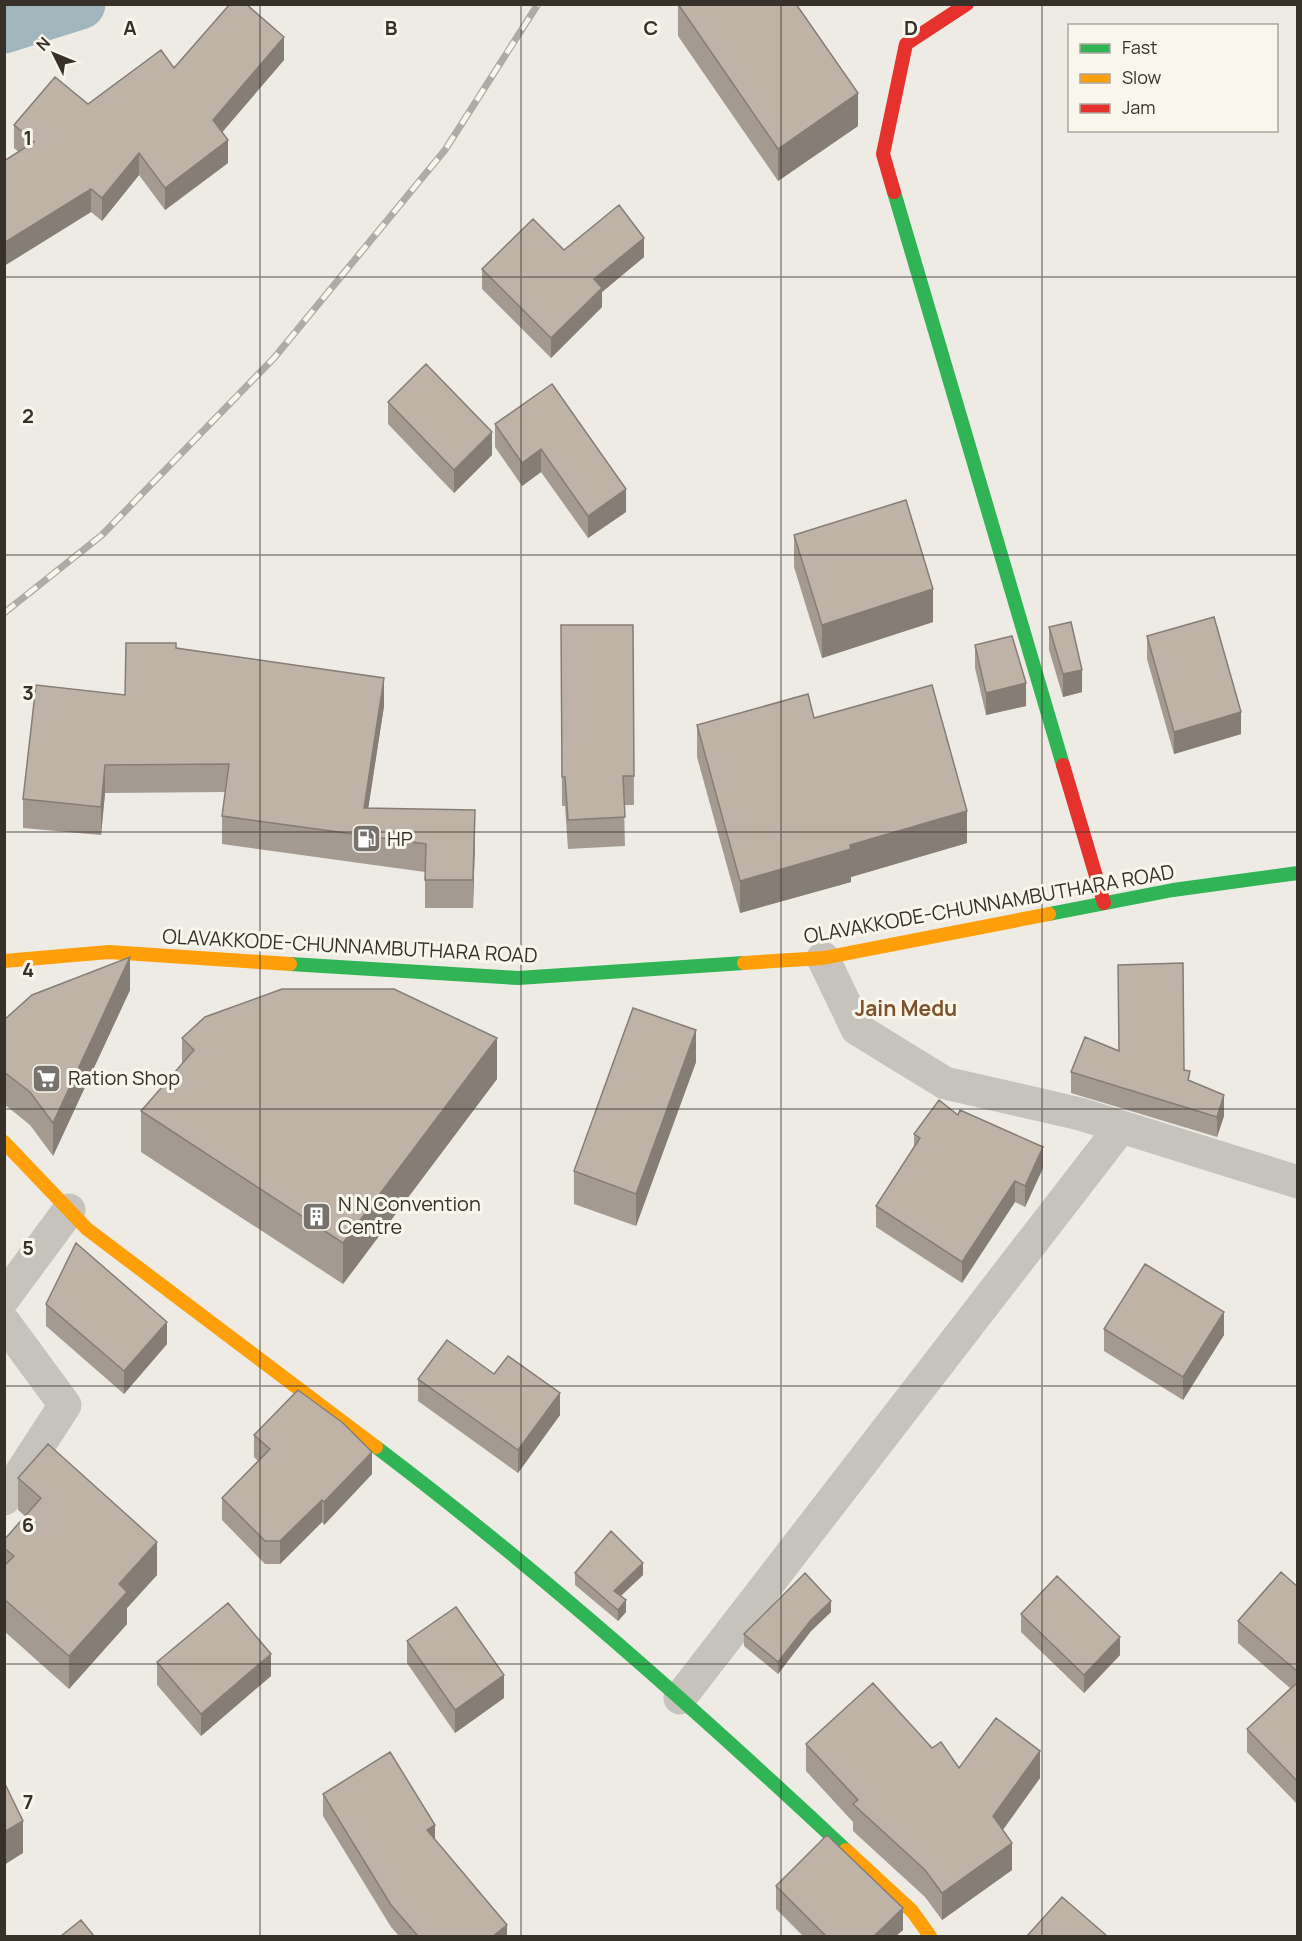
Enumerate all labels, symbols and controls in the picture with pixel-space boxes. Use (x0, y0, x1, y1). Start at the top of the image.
text: A (123, 14, 137, 41)
text: B (385, 14, 398, 41)
text: C (644, 14, 658, 41)
text: D (904, 14, 918, 41)
north arrow (24, 24, 84, 84)
legend (1068, 24, 1278, 132)
text: N (31, 32, 55, 55)
text: Fast (1122, 35, 1157, 59)
text: Slow (1122, 65, 1162, 89)
text: Jam (1122, 95, 1156, 119)
text: 1 (24, 124, 32, 151)
text: 2 (22, 402, 34, 429)
text: 3 (22, 679, 34, 706)
fuel station icon: HP (350, 823, 382, 855)
place label: HP (387, 825, 413, 852)
street label: OLAVAKKODE-CHUNNAMBUTHARA ROAD (802, 858, 1176, 949)
street label: OLAVAKKODE-CHUNNAMBUTHARA ROAD (162, 922, 538, 969)
text: 4 (22, 956, 34, 983)
district label: Jain Medu (855, 994, 957, 1022)
supermarket icon: Ration Shop (31, 1062, 63, 1094)
place label: Ration Shop (68, 1064, 180, 1091)
place label: N N Convention Centre (338, 1190, 481, 1240)
building icon: N N Convention Centre (301, 1200, 333, 1232)
text: 5 (22, 1234, 34, 1261)
text: 6 (22, 1511, 34, 1538)
text: 7 (23, 1788, 33, 1815)

